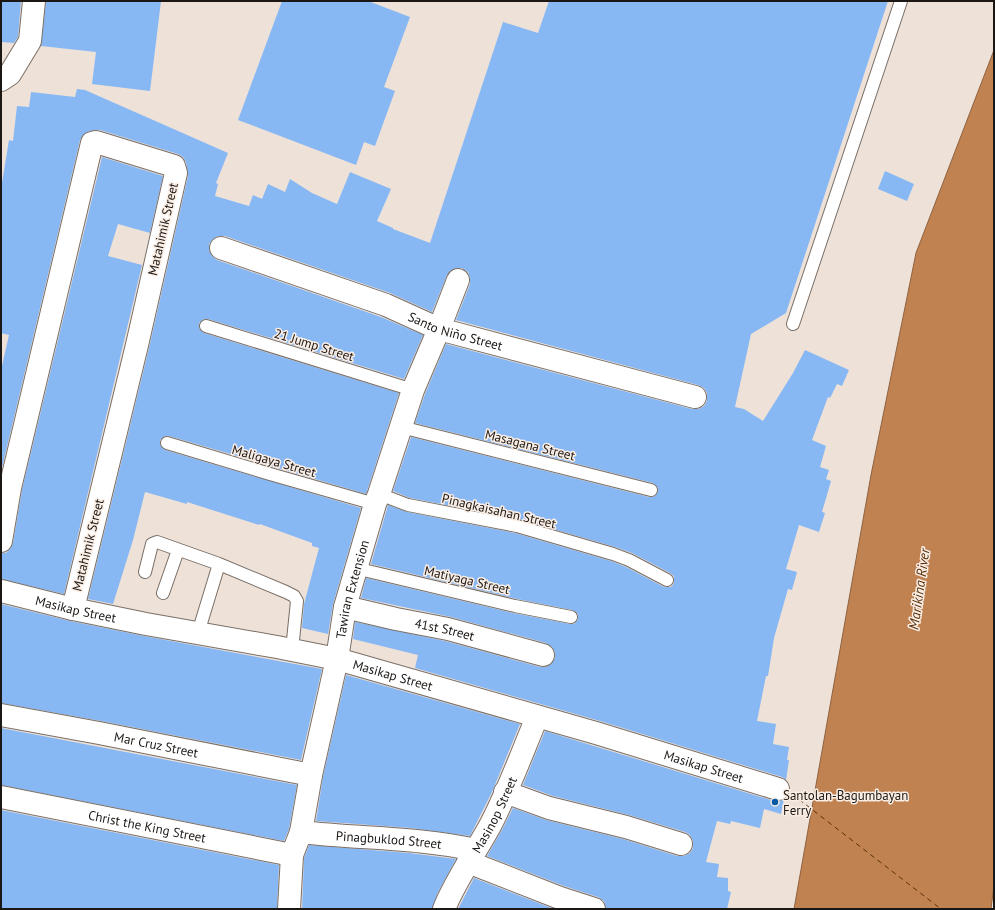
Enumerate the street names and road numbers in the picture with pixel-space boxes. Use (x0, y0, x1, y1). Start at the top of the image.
street label: Matahimik Street (144, 180, 182, 277)
street label: Santo Niño Street (406, 308, 505, 354)
street label: 21 Jump Street (272, 325, 357, 365)
street label: Masagana Street (483, 426, 577, 465)
street label: Maligaya Street (230, 441, 319, 481)
street label: Pinagkaisahan Street (440, 490, 558, 533)
street label: Matahimik Street (68, 496, 108, 593)
street label: Tawiran Extension (332, 538, 373, 640)
street label: Matiyaga Street (423, 562, 512, 598)
street label: Masikap Street (34, 591, 118, 626)
street label: 41st Street (413, 614, 477, 644)
street label: Masikap Street (351, 655, 435, 695)
street label: Mar Cruz Street (113, 728, 200, 761)
street label: Masikap Street (662, 746, 746, 787)
street label: Masinop Street (468, 773, 521, 856)
street label: Christ the King Street (87, 806, 208, 846)
street label: Pinagbuklod Street (335, 827, 443, 852)

